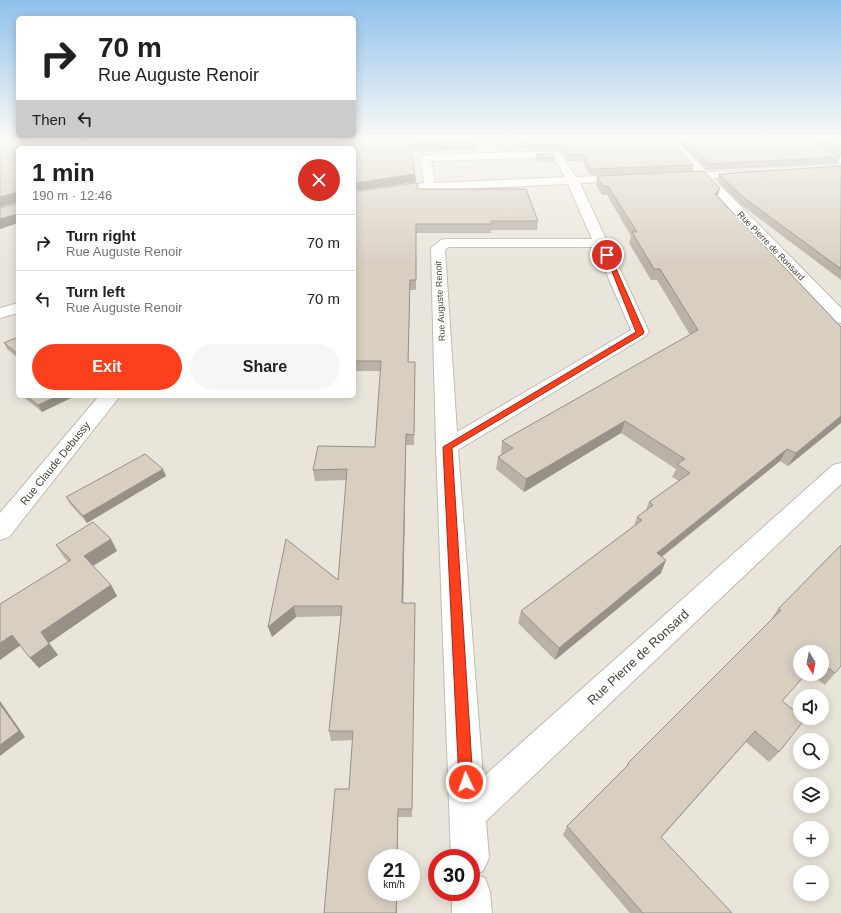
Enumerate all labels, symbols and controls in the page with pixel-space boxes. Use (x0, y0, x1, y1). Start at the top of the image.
icon: right (32, 32, 84, 84)
text: 70 m (98, 32, 162, 63)
text: Rue Auguste Renoir (98, 65, 259, 85)
icon: left (74, 108, 96, 130)
text: Then (32, 111, 66, 128)
text: 1 min (32, 159, 95, 186)
button: close (298, 159, 340, 201)
text: 190 m · 12:46 (32, 188, 112, 203)
street label: Rue Pierre de Ronsard (735, 209, 807, 283)
text: Turn right (66, 227, 136, 244)
icon: right (32, 232, 54, 254)
text: 70 m (307, 234, 340, 251)
pin (590, 238, 624, 272)
text: Rue Auguste Renoir (66, 244, 182, 259)
icon: arrive (596, 244, 618, 266)
street label: Rue Auguste Renoir (433, 261, 447, 341)
text: Turn left (66, 283, 125, 300)
icon: left (32, 288, 54, 310)
text: 70 m (307, 290, 340, 307)
text: Rue Auguste Renoir (66, 300, 182, 315)
button: Exit (32, 344, 182, 390)
button: Share (190, 344, 340, 390)
street label: Rue Claude Debussy (18, 418, 93, 507)
street label: Rue Pierre de Ronsard (584, 606, 692, 708)
north arrow (793, 645, 829, 681)
map controls (793, 645, 829, 901)
button: sound (793, 689, 829, 725)
button: search (793, 733, 829, 769)
position arrow (445, 761, 487, 803)
button: layers (793, 777, 829, 813)
button: + (793, 821, 829, 857)
speed limit sign: 30 (428, 849, 480, 901)
text: 21 (383, 859, 405, 881)
button: − (793, 865, 829, 901)
text: km/h (383, 879, 405, 890)

